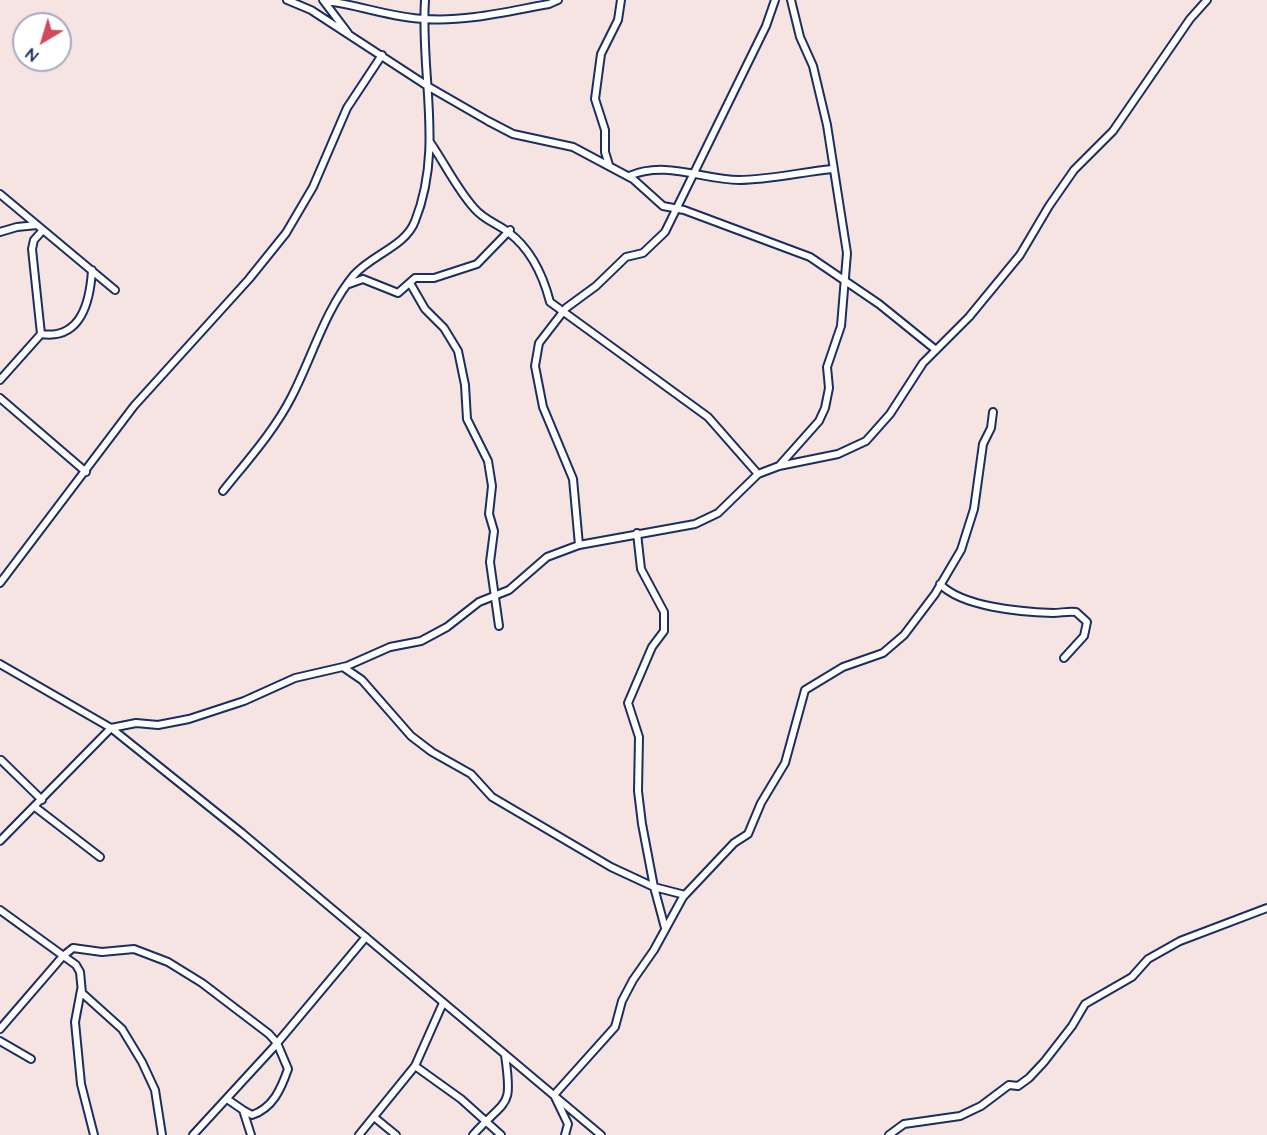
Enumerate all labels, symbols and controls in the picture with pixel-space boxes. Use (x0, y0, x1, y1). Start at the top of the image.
north arrow (12, 12, 72, 72)
text: N (21, 43, 43, 66)

